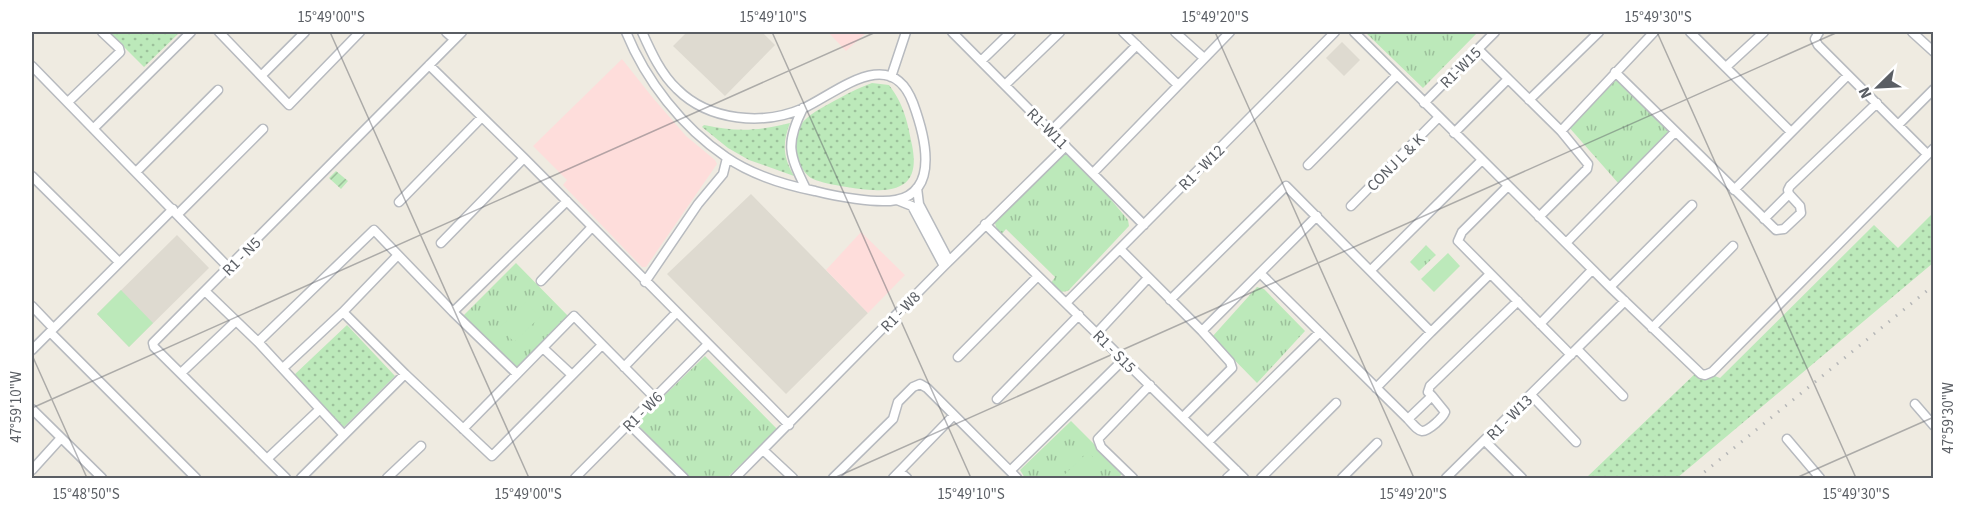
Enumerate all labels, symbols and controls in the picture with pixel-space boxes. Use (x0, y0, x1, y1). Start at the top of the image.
text: 15°49'00"S (297, 7, 365, 28)
text: 15°49'10"S (739, 7, 807, 28)
text: 15°49'20"S (1181, 7, 1249, 28)
text: 15°49'30"S (1624, 7, 1692, 28)
street label: R1-W15 (1435, 42, 1486, 93)
north arrow (1848, 57, 1908, 117)
text: N (1853, 83, 1877, 102)
street label: R1-W11 (1022, 103, 1073, 154)
street label: CONJ L & K (1362, 128, 1430, 197)
street label: R1 - W12 (1174, 140, 1230, 196)
street label: R1 - N5 (217, 232, 266, 281)
street label: R1 - W8 (876, 286, 926, 337)
street label: R1 - S15 (1088, 325, 1141, 378)
text: 47°59'10"W (6, 371, 27, 443)
text: 47°59'30"W (1938, 382, 1959, 454)
street label: R1 - W6 (618, 387, 668, 437)
street label: R1 - W13 (1482, 390, 1538, 446)
text: 15°48'50"S (52, 484, 120, 505)
text: 15°49'00"S (494, 484, 562, 505)
text: 15°49'10"S (937, 484, 1005, 505)
text: 15°49'20"S (1379, 484, 1447, 505)
text: 15°49'30"S (1822, 484, 1890, 505)

